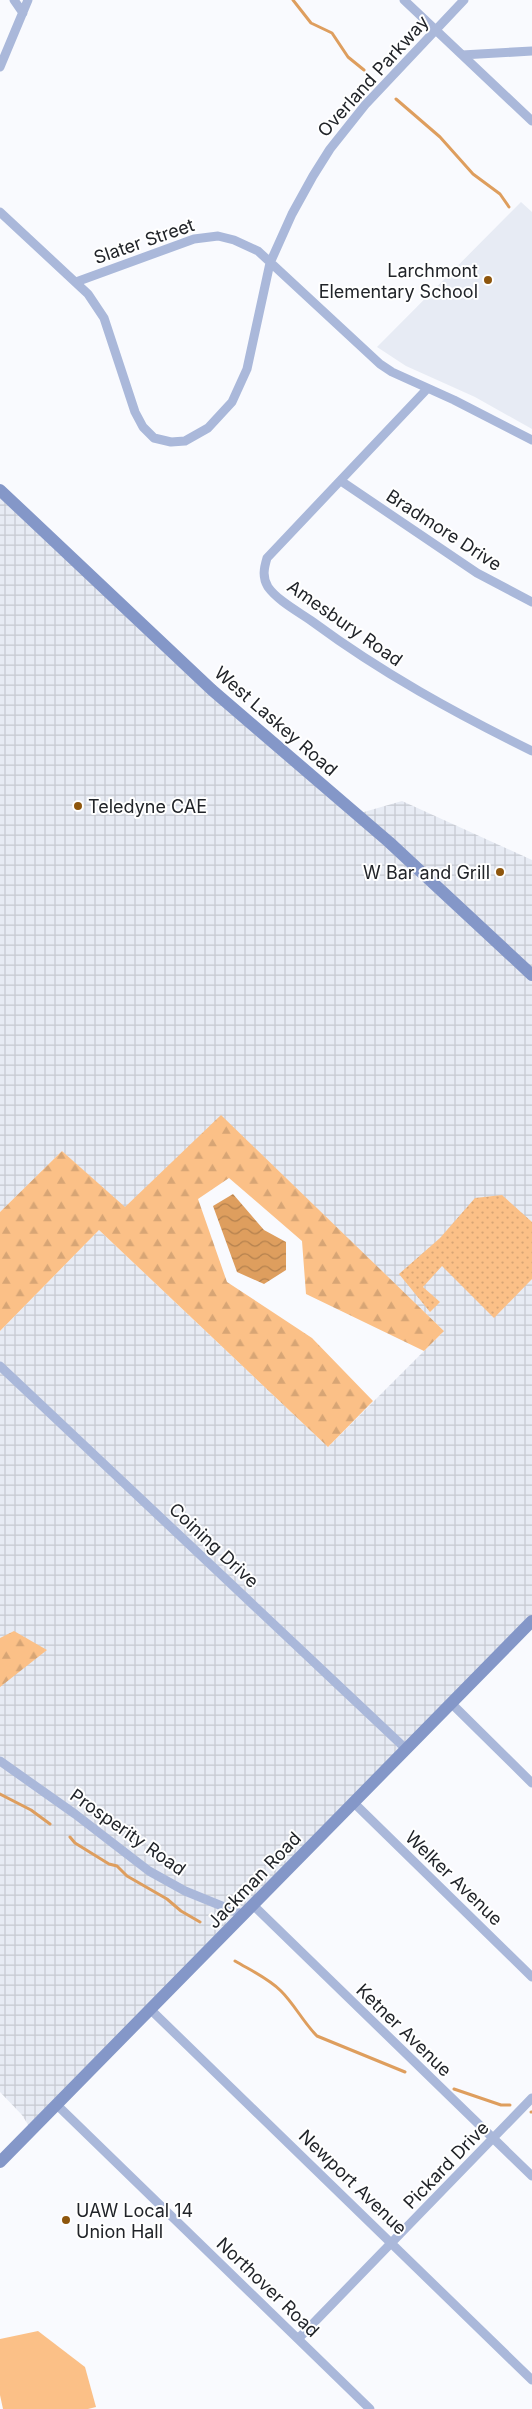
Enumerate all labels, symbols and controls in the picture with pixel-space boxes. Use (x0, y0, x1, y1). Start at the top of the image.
street label: Overland Parkway (313, 11, 433, 141)
street label: Slater Street (91, 214, 197, 268)
place label: Larchmont Elementary School (319, 260, 478, 302)
marker: Larchmont Elementary School (482, 274, 494, 286)
street label: Bradmore Drive (383, 485, 505, 575)
street label: Amesbury Road (283, 576, 407, 670)
street label: West Laskey Road (210, 662, 342, 780)
place label: Teledyne CAE (88, 796, 207, 817)
marker: Teledyne CAE (72, 800, 84, 812)
place label: W Bar and Grill (363, 862, 490, 883)
marker: W Bar and Grill (494, 866, 506, 878)
street label: Coining Drive (165, 1498, 263, 1592)
street label: Prosperity Road (66, 1784, 190, 1880)
street label: Welker Avenue (401, 1826, 507, 1930)
street label: Jackman Road (203, 1828, 305, 1932)
street label: Ketner Avenue (352, 1979, 456, 2081)
street label: Pickard Drive (399, 2117, 493, 2213)
street label: Newport Avenue (295, 2125, 411, 2239)
place label: UAW Local 14 Union Hall (76, 2200, 193, 2242)
marker: UAW Local 14 Union Hall (60, 2214, 72, 2226)
street label: Northover Road (213, 2233, 323, 2341)

